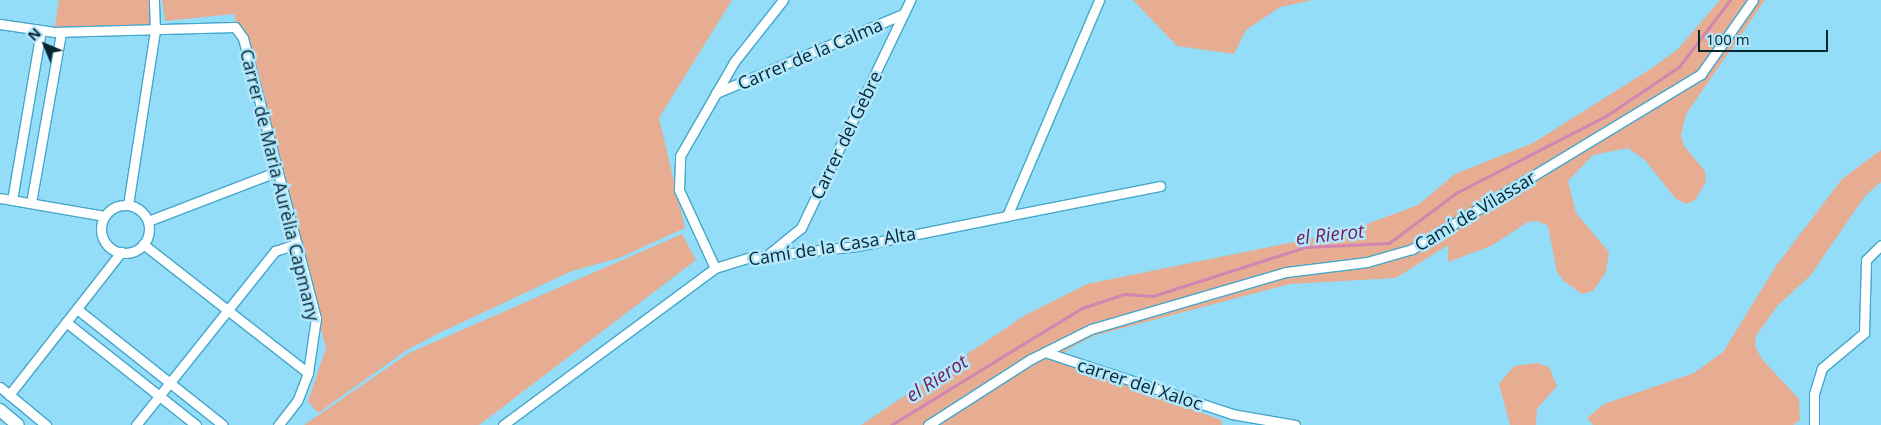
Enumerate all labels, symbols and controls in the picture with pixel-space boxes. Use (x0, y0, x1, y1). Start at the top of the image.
street label: Carrer de la Calma (734, 14, 886, 94)
north arrow (20, 20, 70, 70)
scale bar (1701, 20, 1831, 52)
text: N (23, 23, 45, 45)
text: 100 m (1706, 29, 1750, 49)
street label: Carrer de Maria Aurèlia Capmany (236, 47, 324, 323)
street label: Carrer del Gebre (806, 67, 886, 203)
street label: Camí de Vilassar (1411, 166, 1539, 256)
water label: el Rierot (1295, 220, 1365, 250)
street label: Camí de la Casa Alta (747, 222, 917, 270)
water label: el Rierot (902, 351, 972, 407)
street label: carrer del Xaloc (1075, 354, 1205, 414)

